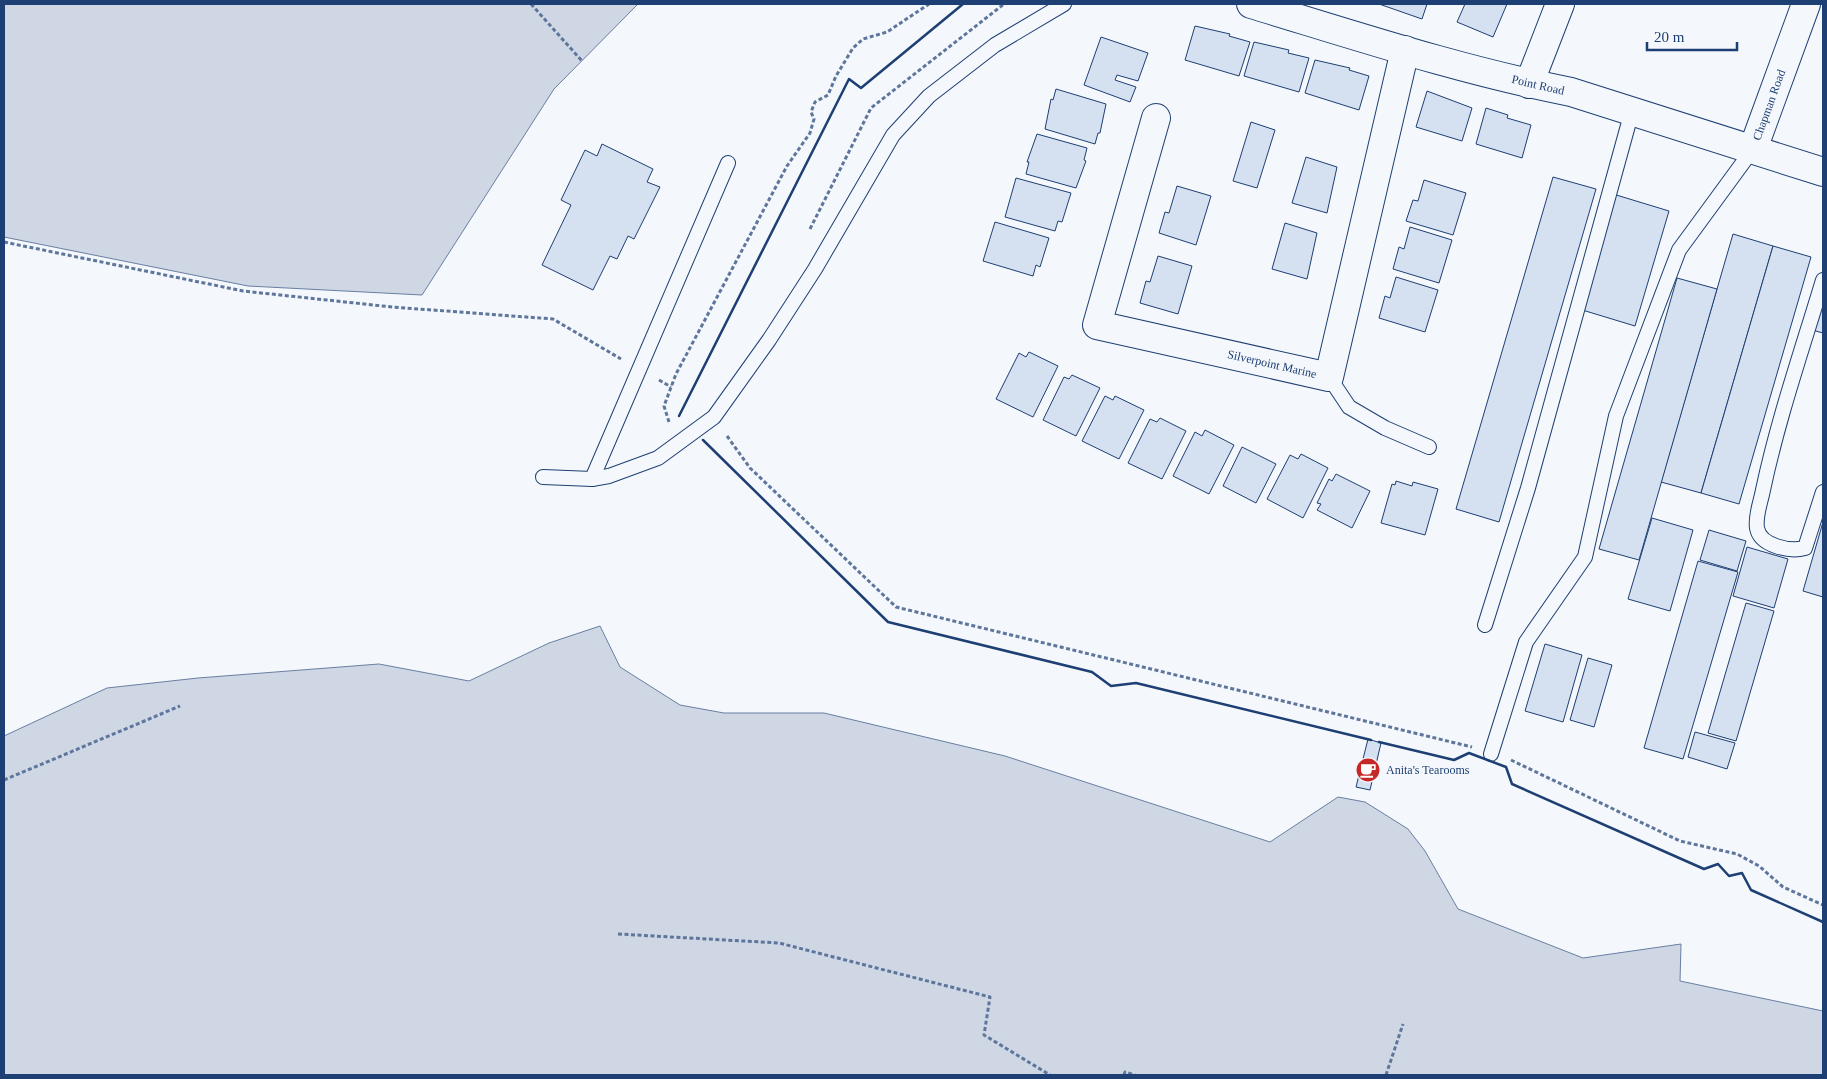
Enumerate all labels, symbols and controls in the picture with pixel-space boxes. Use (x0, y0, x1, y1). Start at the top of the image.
scale bar (1647, 20, 1737, 52)
text: 20 m (1654, 29, 1685, 45)
street label: Chapman Road (1750, 68, 1788, 142)
street label: Point Road (1510, 72, 1566, 98)
street label: Silverpoint Marine (1226, 347, 1318, 381)
cafe icon: Anita's Tearooms (1355, 757, 1381, 783)
place label: Anita's Tearooms (1386, 763, 1470, 777)

